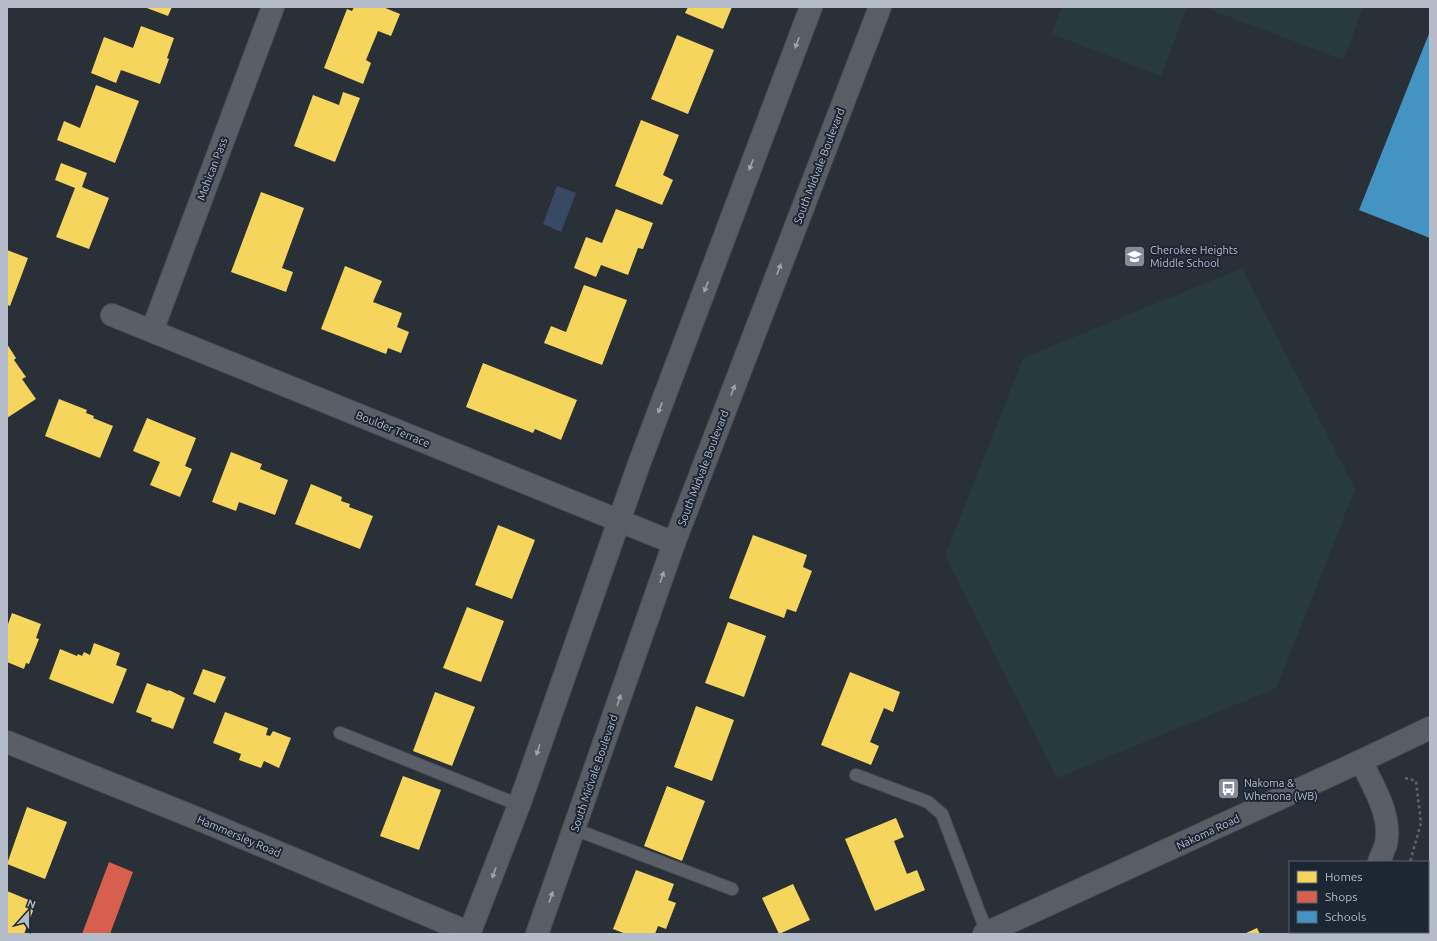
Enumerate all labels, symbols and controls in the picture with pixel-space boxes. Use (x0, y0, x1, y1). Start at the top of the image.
one-way arrow (794, 38, 800, 50)
street label: South Midvale Boulevard (791, 106, 847, 226)
street label: Mohican Pass (195, 136, 230, 202)
one-way arrow (748, 160, 754, 172)
school or university icon: Cherokee Heights Middle School (1121, 243, 1147, 269)
place label: Cherokee Heights Middle School (1150, 244, 1238, 269)
one-way arrow (777, 262, 783, 274)
one-way arrow (702, 281, 708, 293)
one-way arrow (730, 383, 736, 395)
one-way arrow (656, 403, 662, 415)
street label: South Midvale Boulevard (675, 408, 731, 528)
street label: Boulder Terrace (354, 409, 432, 449)
one-way arrow (659, 571, 665, 583)
one-way arrow (617, 693, 623, 705)
street label: South Midvale Boulevard (568, 713, 620, 833)
one-way arrow (535, 745, 541, 757)
bus stop icon: Nakoma & Whenona (WB) (1215, 776, 1241, 802)
place label: Nakoma & Whenona (WB) (1244, 777, 1318, 803)
street label: Nakoma Road (1175, 812, 1241, 852)
street label: Hammersley Road (195, 813, 283, 859)
legend (1289, 861, 1429, 933)
one-way arrow (491, 867, 497, 879)
text: Homes (1325, 870, 1363, 883)
text: Shops (1325, 890, 1357, 903)
one-way arrow (548, 891, 554, 903)
north arrow (8, 893, 48, 933)
text: N (26, 897, 38, 911)
text: Schools (1325, 910, 1366, 923)

